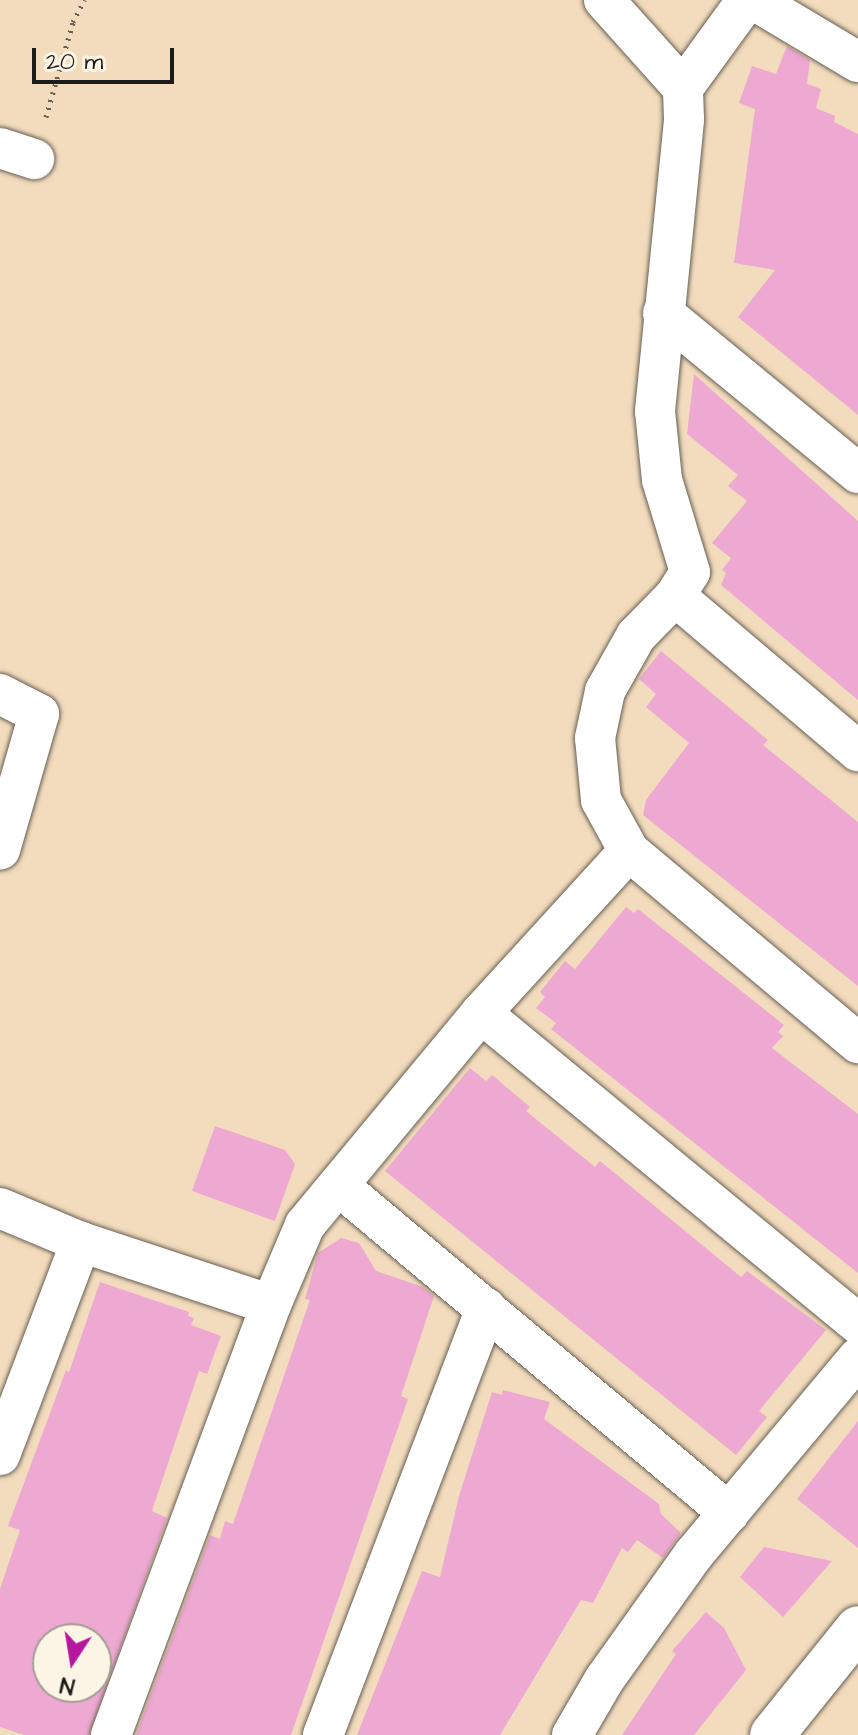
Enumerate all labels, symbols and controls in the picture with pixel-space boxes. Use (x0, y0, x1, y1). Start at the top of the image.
scale bar (36, 32, 178, 82)
text: 20 m (46, 45, 103, 79)
north arrow (32, 1623, 112, 1703)
text: N (57, 1668, 77, 1702)

